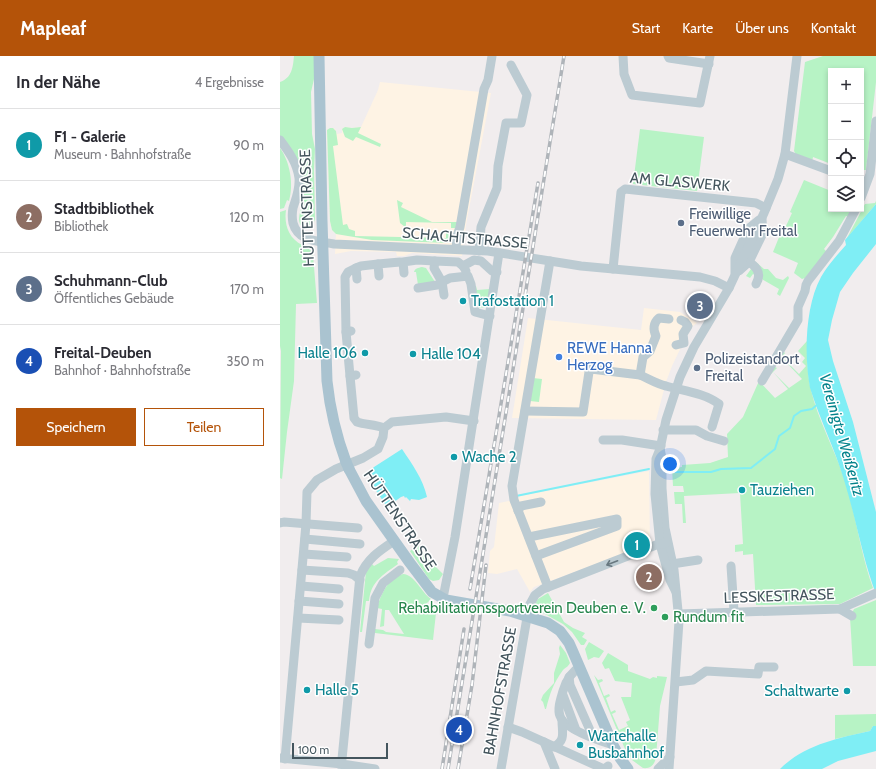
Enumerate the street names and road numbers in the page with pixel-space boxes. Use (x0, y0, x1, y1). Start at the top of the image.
street label: HÜTTENSTRASSE (296, 149, 318, 267)
street label: AM GLASWERK (629, 169, 731, 195)
street label: SCHACHTSTRASSE (401, 224, 529, 252)
street label: HÜTTENSTRASSE (360, 466, 440, 574)
street label: LESSKESTRASSE (723, 585, 835, 607)
street label: BAHNHOFSTRASSE (480, 625, 520, 757)

